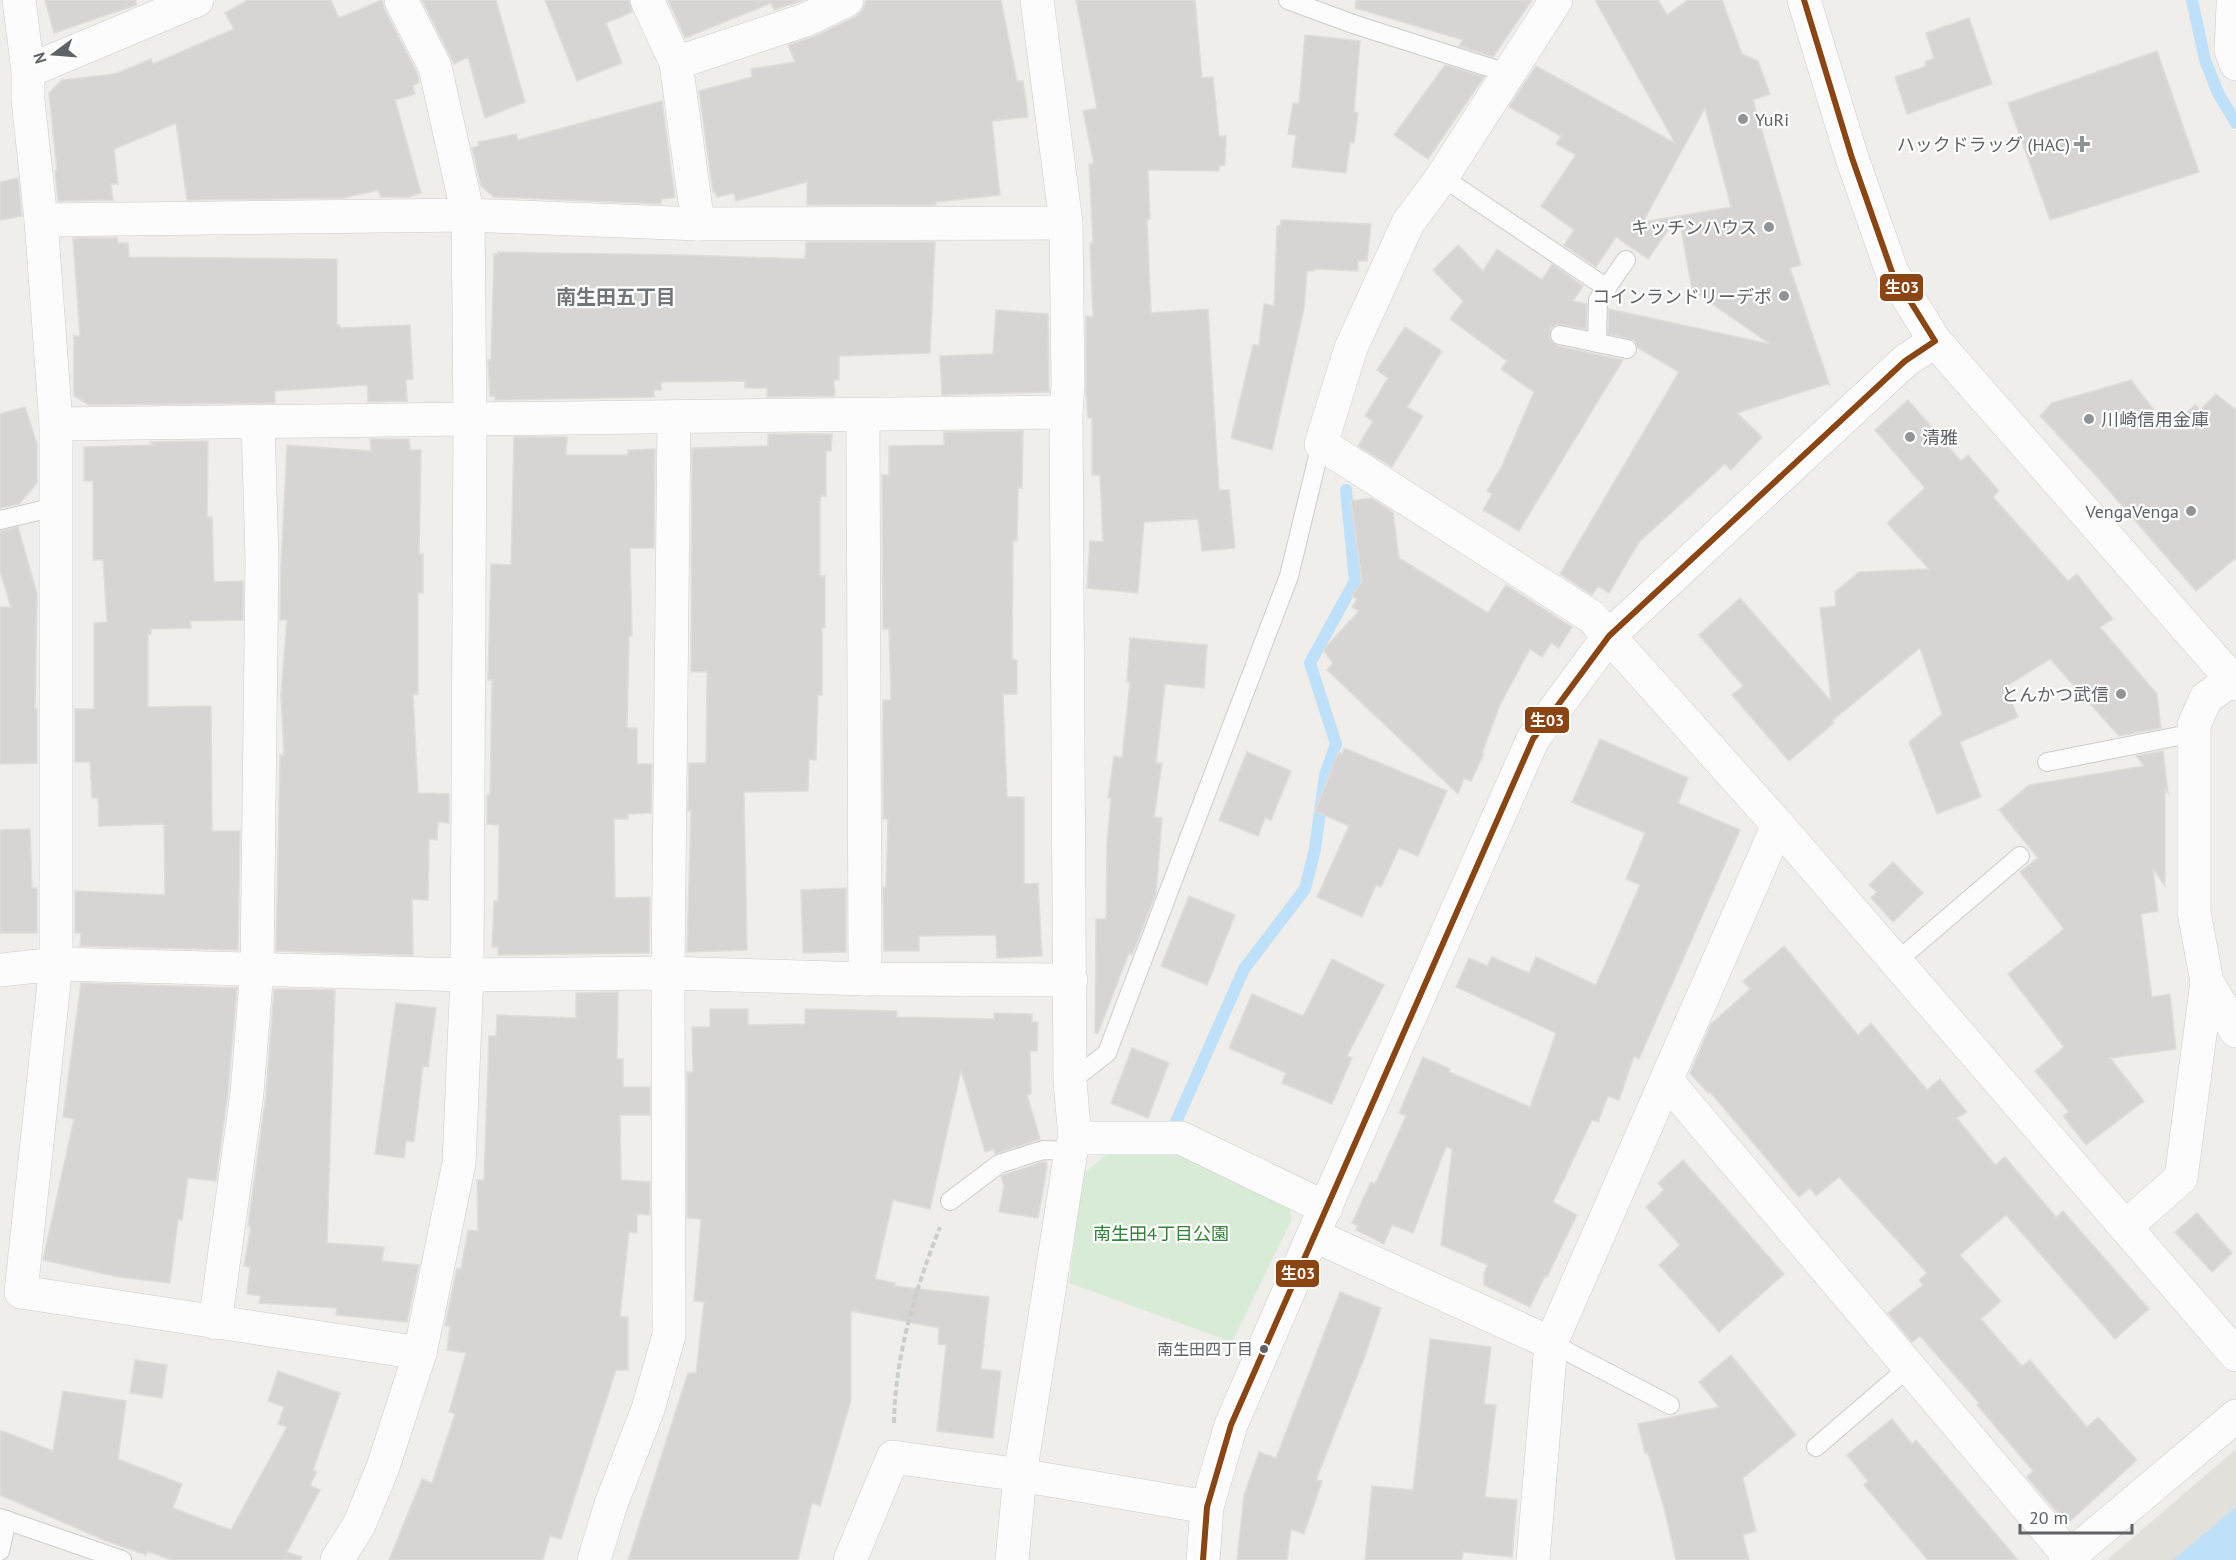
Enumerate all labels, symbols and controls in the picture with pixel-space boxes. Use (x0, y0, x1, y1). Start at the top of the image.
north arrow (24, 24, 84, 84)
text: N (29, 50, 51, 66)
place label: YuRi (1755, 108, 1789, 131)
marker: YuRi (1736, 112, 1750, 126)
place label: ハックドラッグ (HAC) (1897, 133, 2070, 156)
marker: ハックドラッグ (HAC) (2075, 137, 2089, 151)
place label: キッチンハウス (1631, 216, 1757, 239)
marker: キッチンハウス (1762, 220, 1776, 234)
line badge: 生03 (1879, 273, 1924, 302)
text: 生03 (1885, 277, 1919, 297)
district label: 南生田五丁目 (556, 284, 676, 310)
place label: コインランドリーデポ (1592, 285, 1772, 308)
marker: コインランドリーデポ (1777, 289, 1791, 303)
place label: 川崎信用金庫 (2101, 408, 2209, 431)
marker: 川崎信用金庫 (2082, 412, 2096, 426)
place label: 清雅 (1922, 426, 1958, 449)
marker: 清雅 (1903, 430, 1917, 444)
place label: VengaVenga (2084, 500, 2179, 523)
marker: VengaVenga (2184, 504, 2198, 518)
place label: とんかつ武信 (2001, 683, 2109, 706)
marker: とんかつ武信 (2114, 687, 2128, 701)
line badge: 生03 (1524, 706, 1570, 734)
text: 生03 (1530, 710, 1564, 730)
park label: 南生田4丁目公園 (1093, 1222, 1229, 1245)
line badge: 生03 (1275, 1259, 1320, 1288)
text: 生03 (1281, 1263, 1315, 1283)
place label: 南生田四丁目 (1157, 1339, 1253, 1359)
marker: 南生田四丁目 (1258, 1343, 1270, 1355)
scale bar (2020, 1497, 2132, 1535)
text: 20 m (2029, 1506, 2068, 1529)

